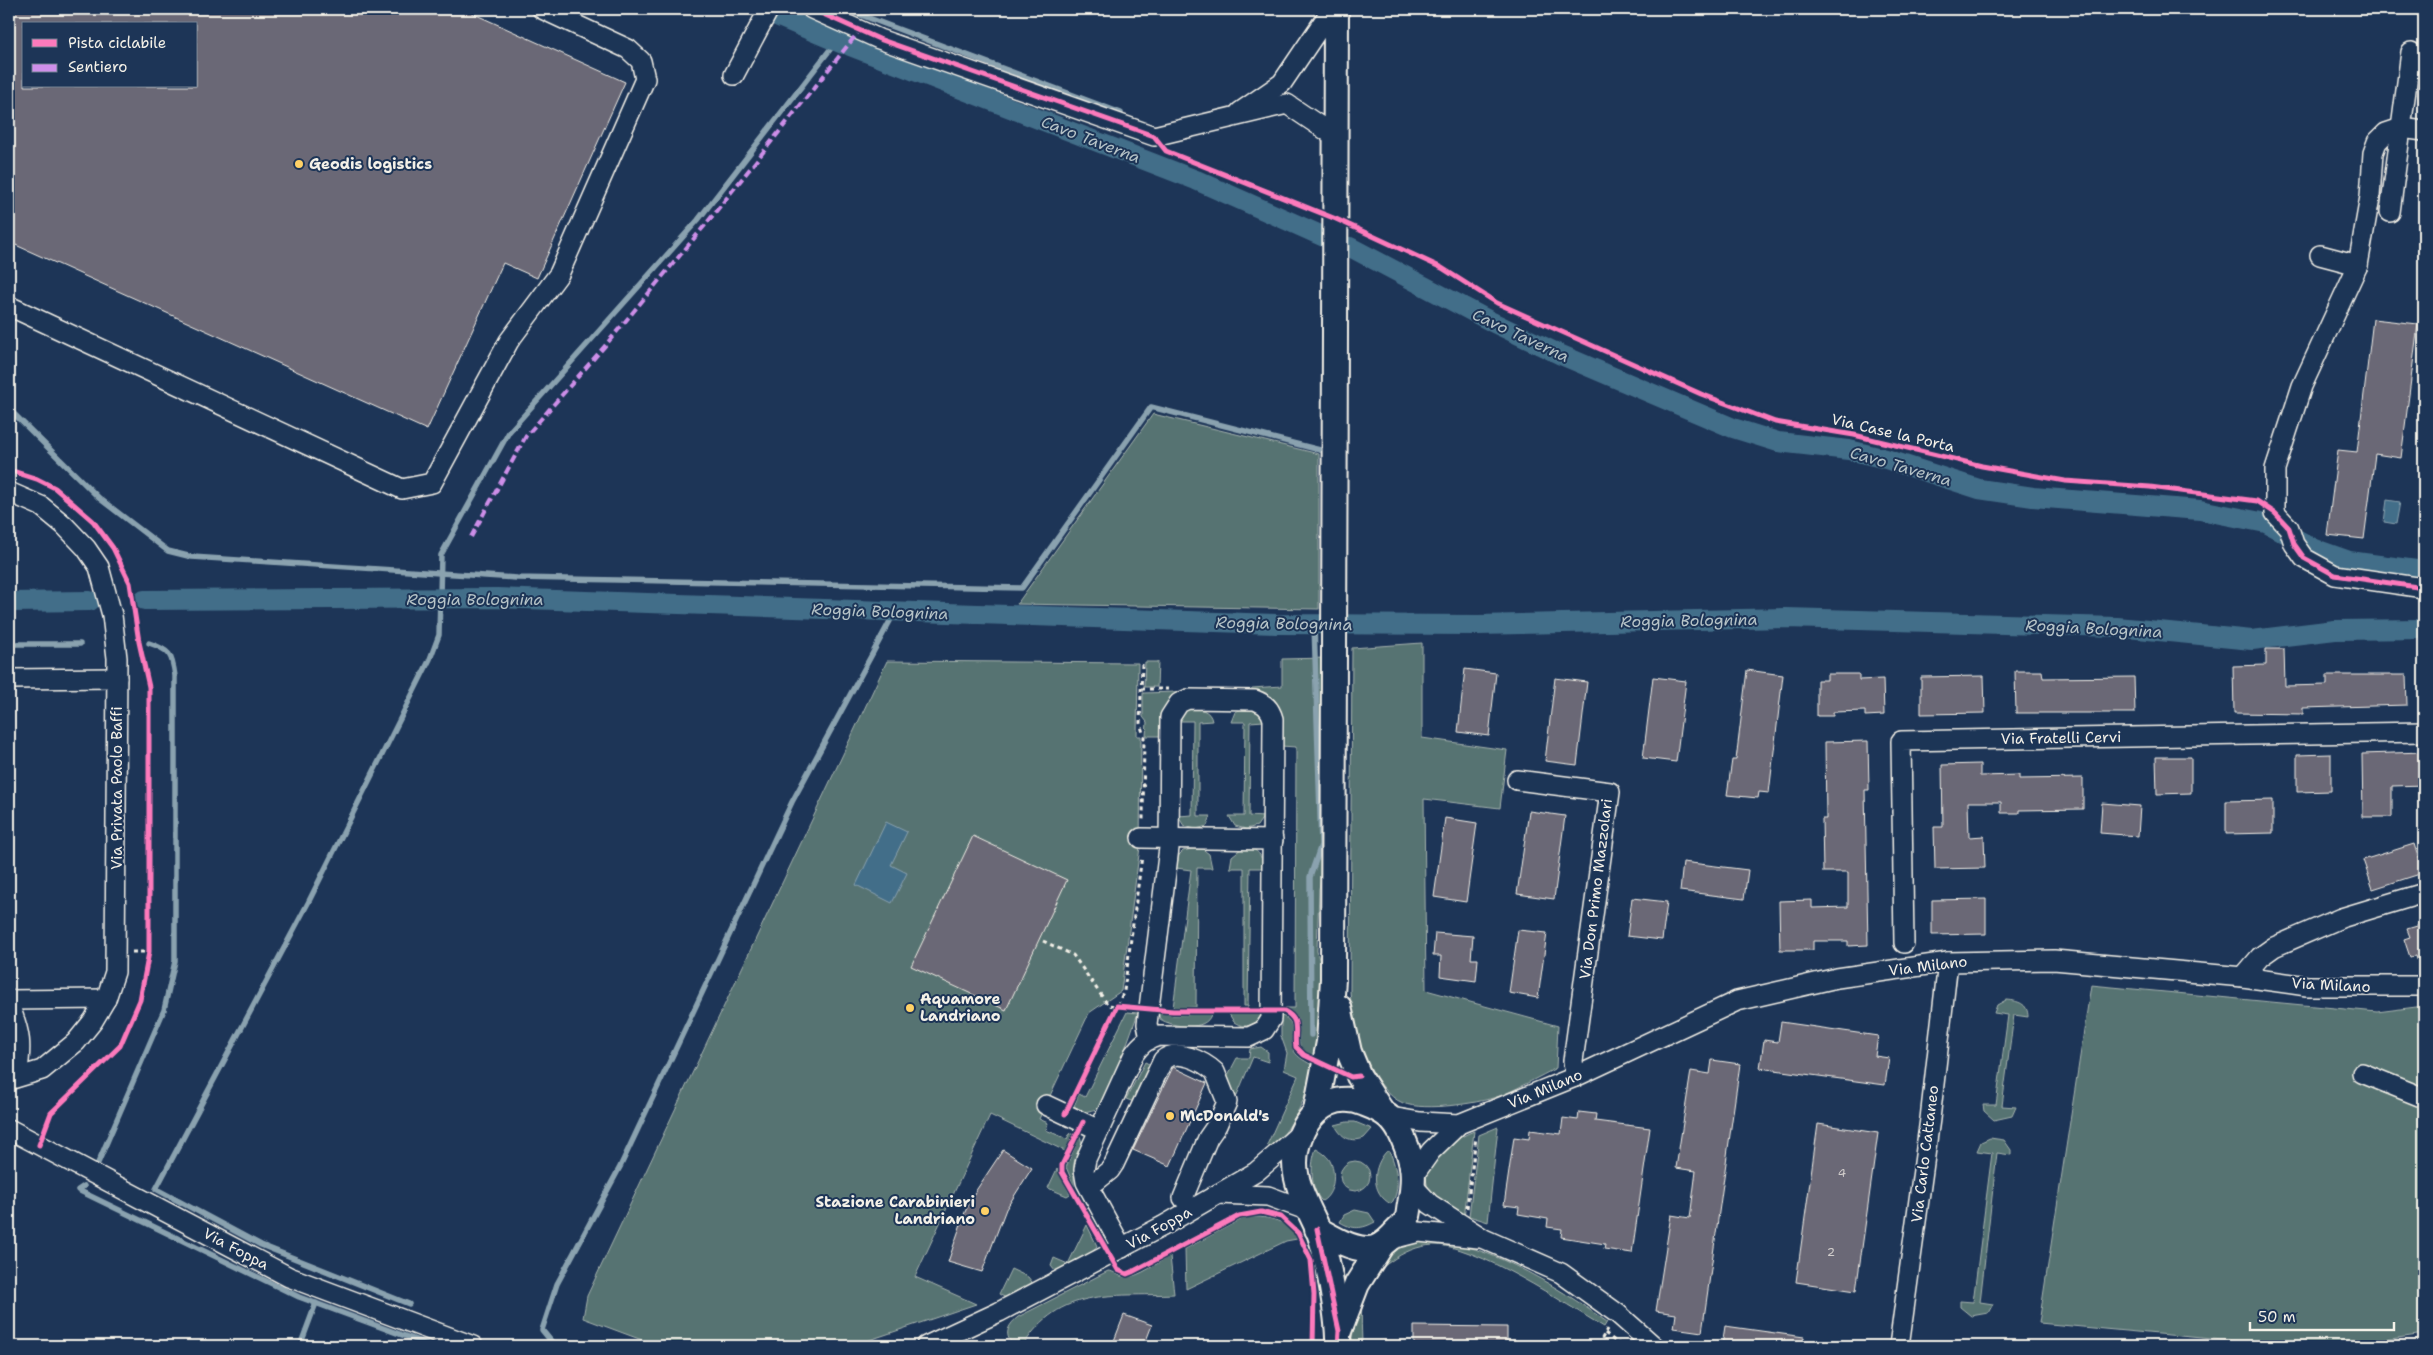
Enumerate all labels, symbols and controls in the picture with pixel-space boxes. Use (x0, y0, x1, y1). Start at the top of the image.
legend (22, 22, 198, 88)
text: Pista ciclabile (68, 33, 166, 53)
text: Sentiero (68, 57, 127, 77)
water label: Cavo Taverna (1038, 111, 1143, 168)
place label: Geodis logistics (309, 154, 432, 174)
marker: Geodis logistics (293, 158, 305, 170)
water label: Cavo Taverna (1469, 304, 1573, 367)
street label: Via Case la Porta (1829, 409, 1957, 457)
water label: Cavo Taverna (1848, 442, 1954, 491)
water label: Roggia Bolognina (407, 589, 544, 610)
water label: Roggia Bolognina (811, 599, 949, 624)
water label: Roggia Bolognina (1620, 609, 1758, 632)
water label: Roggia Bolognina (1215, 612, 1353, 635)
water label: Roggia Bolognina (2025, 614, 2163, 643)
street label: Via Privata Paolo Baffi (107, 706, 127, 870)
street label: Via Fratelli Cervi (2000, 727, 2122, 749)
street label: Via Don Primo Mazzolari (1575, 797, 1617, 981)
street label: Via Milano (1888, 951, 1968, 981)
street label: Via Milano (2291, 973, 2371, 997)
place label: Aquamore Landriano (920, 989, 1001, 1026)
marker: Aquamore Landriano (904, 1002, 916, 1014)
street label: Via Milano (1505, 1064, 1585, 1114)
street label: Via Carlo Cattaneo (1907, 1084, 1943, 1224)
place label: McDonald's (1180, 1106, 1270, 1126)
marker: McDonald's (1164, 1110, 1176, 1122)
house number: 4 (1838, 1165, 1846, 1181)
place label: Stazione Carabinieri Landriano (816, 1192, 975, 1229)
street label: Via Foppa (1123, 1202, 1196, 1254)
marker: Stazione Carabinieri Landriano (979, 1205, 991, 1217)
street label: Via Foppa (200, 1223, 273, 1275)
house number: 2 (1827, 1244, 1835, 1260)
scale bar (2250, 1300, 2394, 1332)
text: 50 m (2258, 1307, 2296, 1327)

